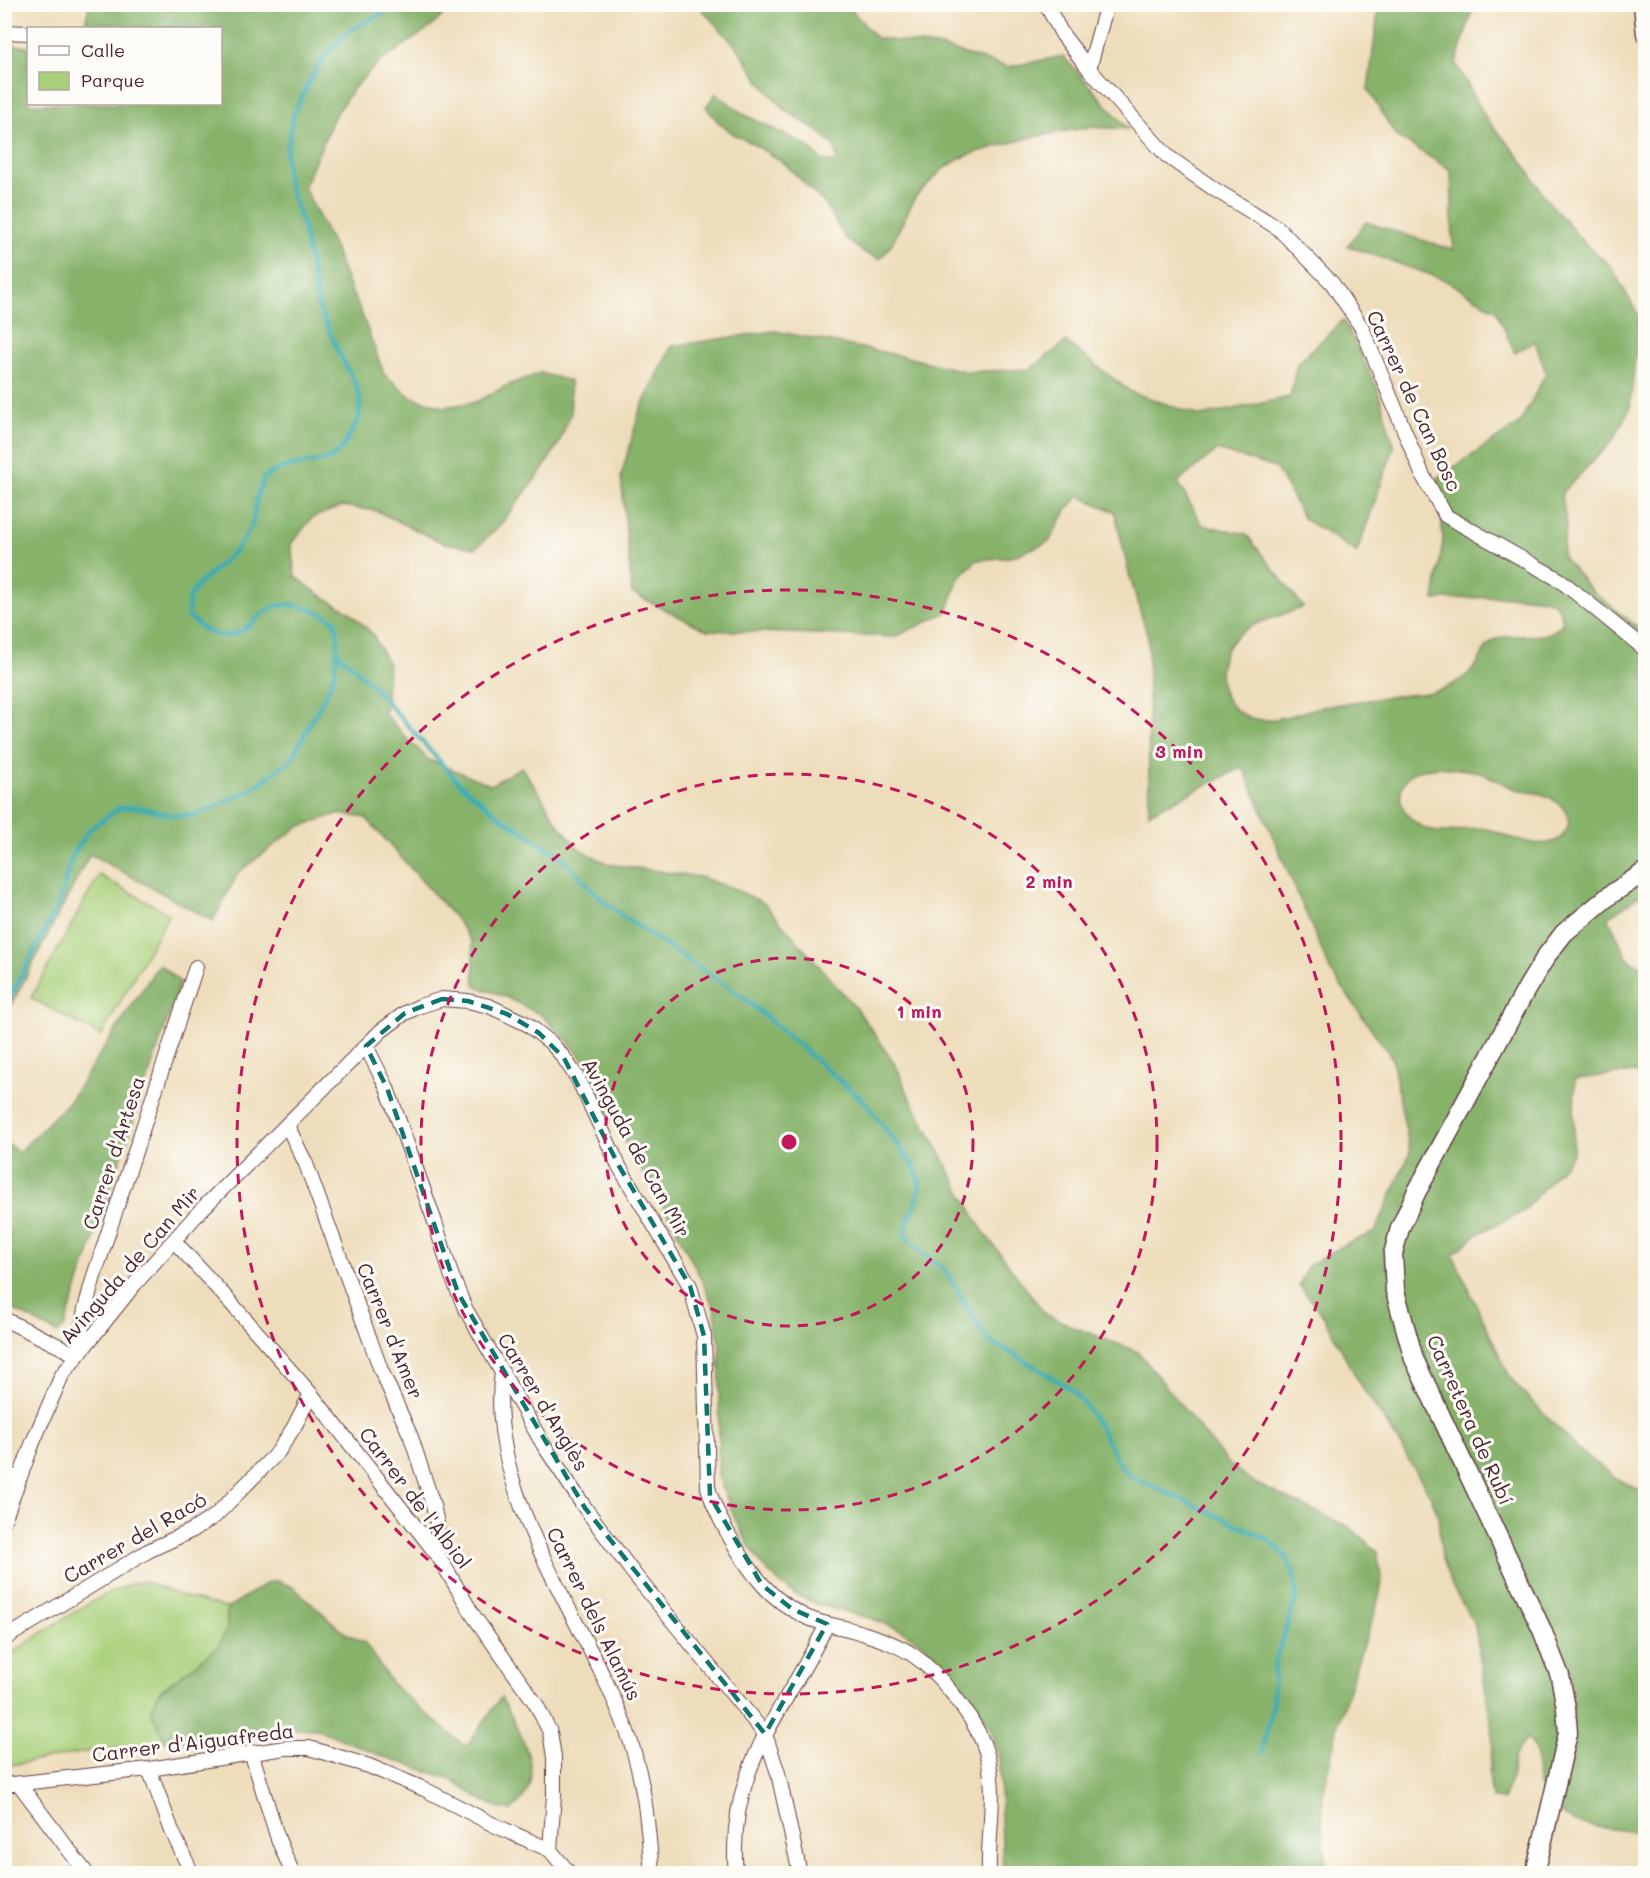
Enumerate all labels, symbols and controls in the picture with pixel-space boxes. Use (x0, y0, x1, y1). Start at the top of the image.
legend (27, 27, 222, 105)
text: Calle (81, 38, 125, 62)
text: Parque (81, 68, 145, 92)
street label: Carrer de Can Bosc (1361, 306, 1468, 495)
text: 3 min (1155, 739, 1203, 763)
text: 2 min (1025, 869, 1073, 893)
text: 1 min (896, 999, 942, 1023)
street label: Avinguda de Can Mir (577, 1053, 697, 1242)
street label: Carrer d'Artesa (76, 1073, 150, 1233)
centre of rings (779, 1132, 799, 1152)
street label: Avinguda de Can Mir (53, 1180, 205, 1349)
street label: Carrer d'Amer (352, 1259, 430, 1403)
street label: Carrer d'Anglès (492, 1328, 595, 1475)
street label: Carretera de Rubí (1422, 1330, 1520, 1509)
street label: Carrer de l'Albiol (354, 1421, 478, 1574)
street label: Carrer del Racó (58, 1486, 211, 1589)
street label: Carrer dels Alamús (542, 1523, 648, 1705)
street label: Carrer d'Aiguafreda (91, 1717, 295, 1767)

